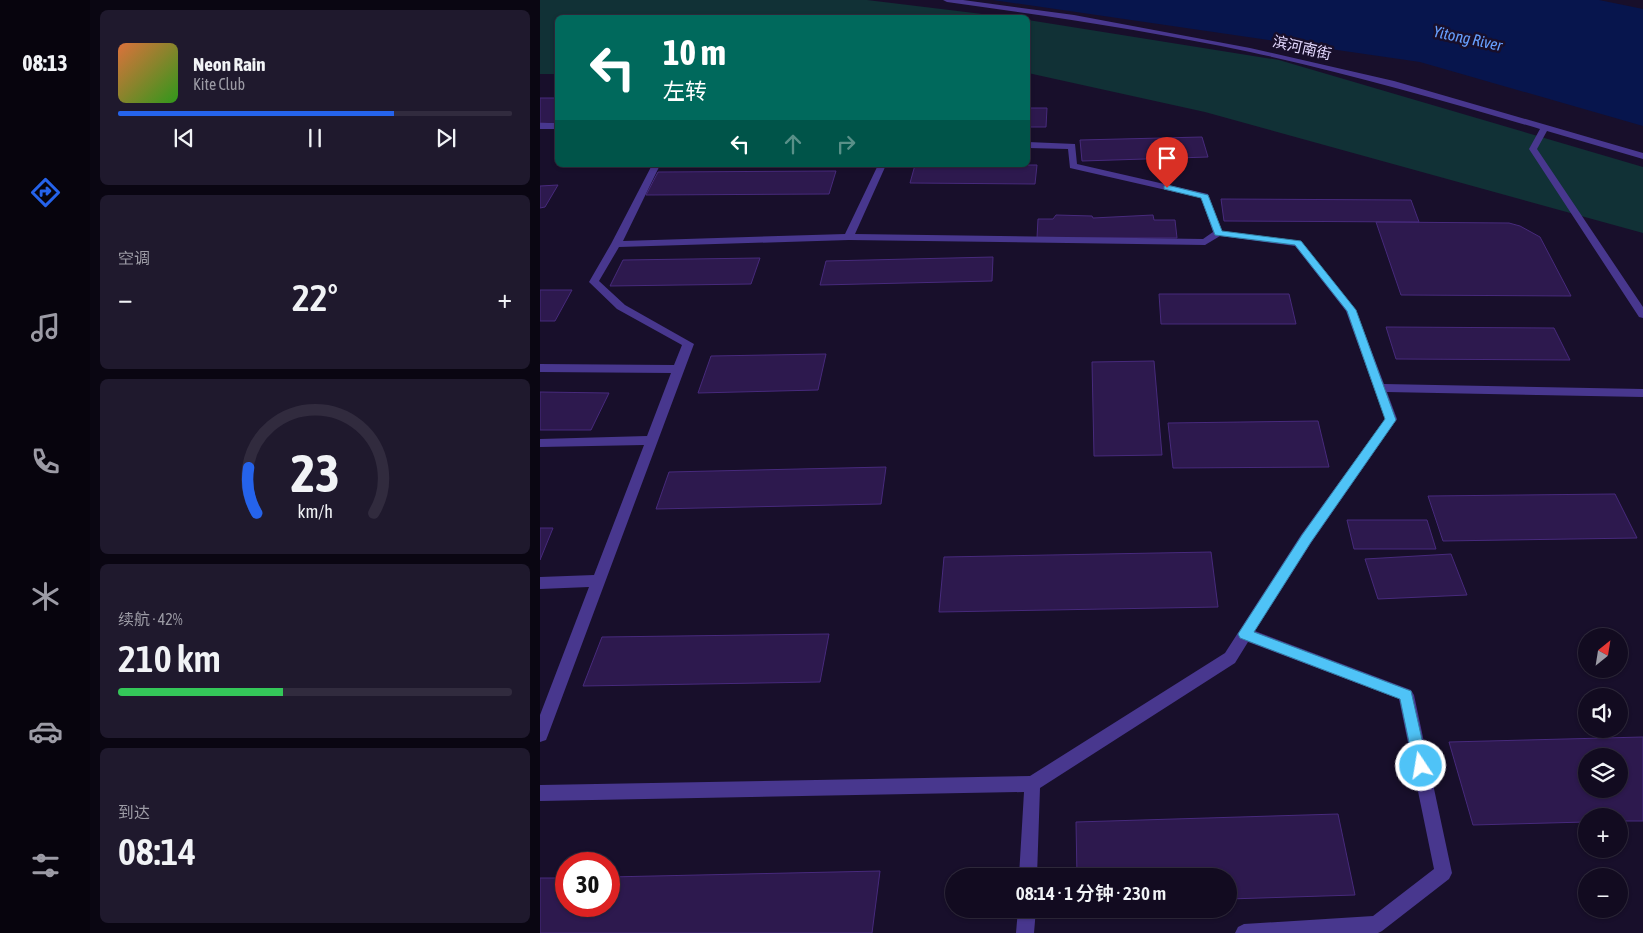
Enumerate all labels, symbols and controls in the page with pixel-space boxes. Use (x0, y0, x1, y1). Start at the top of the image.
water label: Yitong River (1432, 22, 1505, 55)
text: 10 m (663, 32, 726, 72)
street label: 滨河南街 (1271, 32, 1333, 63)
icon: left (580, 35, 645, 100)
text: 08:13 (22, 50, 68, 76)
text: Neon Rain (193, 53, 265, 75)
text: Kite Club (193, 75, 245, 93)
text: 左转 (663, 78, 707, 104)
icon: previous (170, 124, 198, 152)
icon: pause (301, 124, 329, 152)
icon: next (432, 124, 460, 152)
icon: left (726, 130, 754, 158)
icon: ahead (779, 130, 807, 158)
icon: right (832, 130, 860, 158)
pin (1146, 137, 1188, 188)
icon: arrive (1153, 144, 1181, 172)
icon: directions (28, 175, 63, 210)
text: 空调 (118, 249, 150, 267)
text: 22° (292, 276, 338, 319)
text: − (118, 282, 133, 314)
text: + (497, 282, 512, 314)
icon: music (28, 310, 63, 345)
text: 23 (291, 443, 339, 503)
icon: phone (28, 444, 63, 479)
text: km/h (297, 501, 333, 522)
icon: climate (28, 579, 63, 614)
text: 续航 · 42% (118, 610, 183, 628)
north arrow (1578, 628, 1628, 678)
map controls (1578, 628, 1628, 918)
text: 210 km (118, 637, 221, 680)
button: sound (1578, 688, 1628, 738)
icon: car (28, 714, 63, 749)
position arrow (1394, 739, 1446, 791)
button: layers (1578, 748, 1628, 798)
text: 到达 (118, 803, 150, 821)
button: + (1578, 808, 1628, 858)
text: 08:14 (118, 830, 196, 873)
icon: filters (28, 848, 63, 883)
speed limit sign: 30 (555, 852, 620, 917)
button: − (1578, 868, 1628, 918)
text: 08:14 · 1 分钟 · 230 m (1016, 882, 1166, 904)

